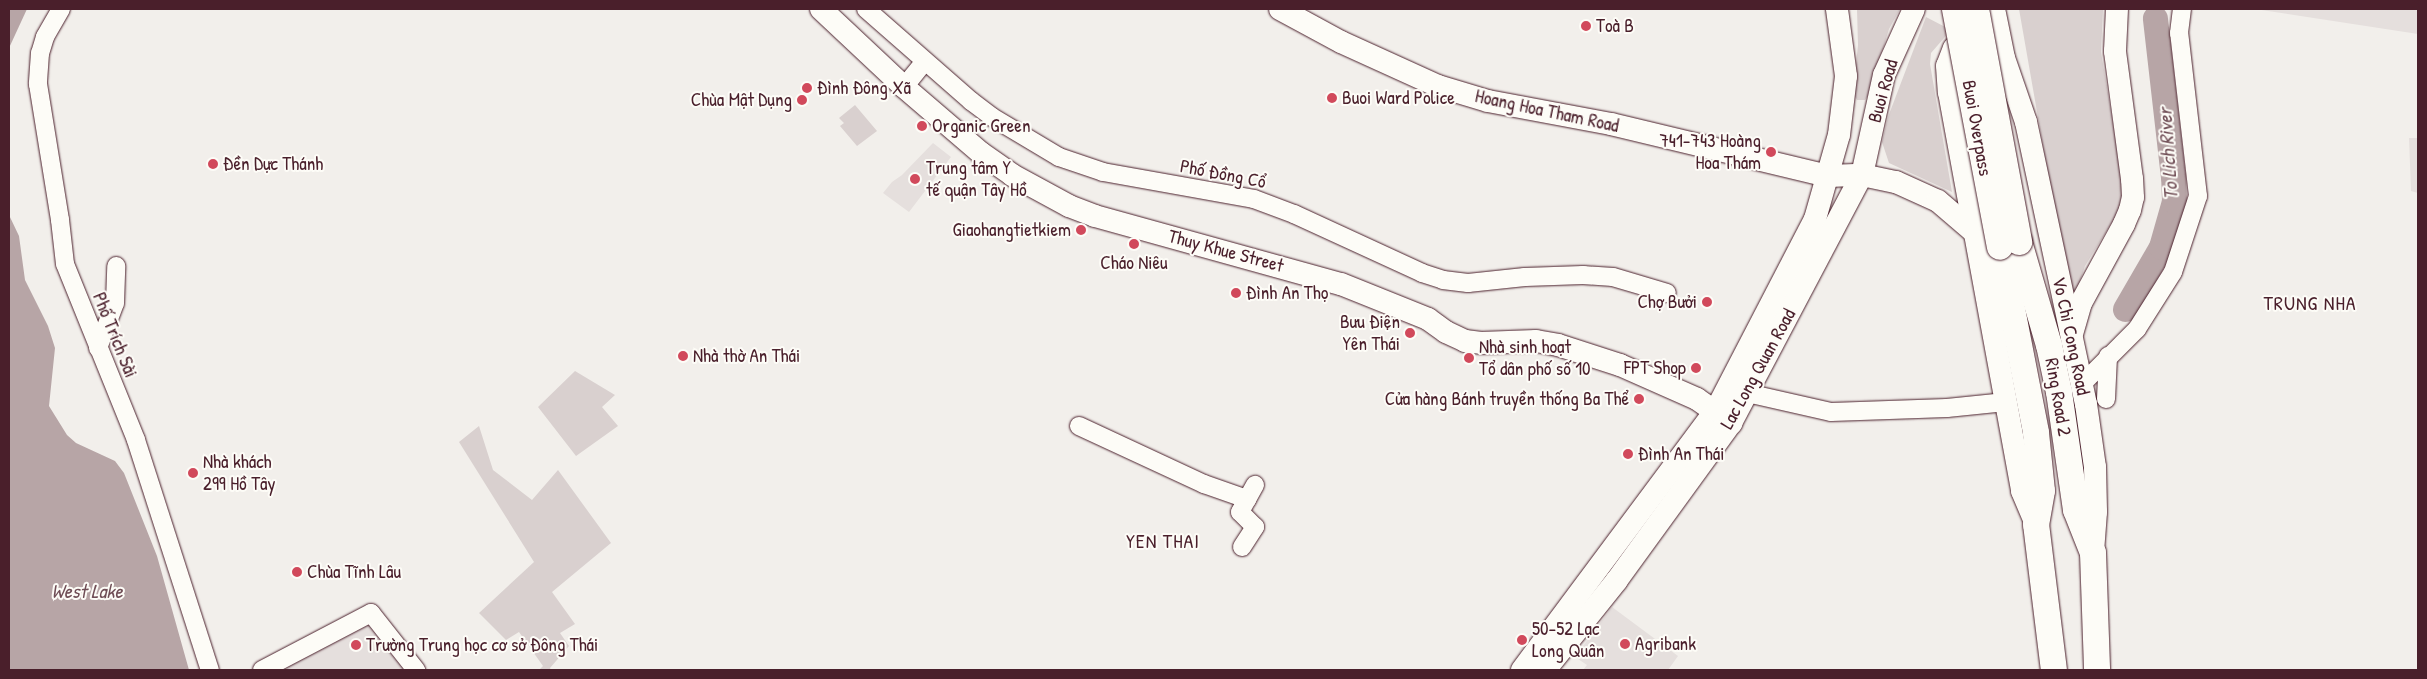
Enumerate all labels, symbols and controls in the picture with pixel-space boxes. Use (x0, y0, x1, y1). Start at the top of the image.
place label: Toà B (1596, 15, 1634, 37)
marker: Toà B (1580, 20, 1592, 32)
street label: Buoi Road (1863, 57, 1903, 125)
place label: Đình Đông Xã (817, 77, 911, 99)
street label: Buoi Overpass (1957, 78, 1997, 178)
marker: Đình Đông Xã (801, 82, 813, 94)
street label: Hoang Hoa Tham Road (1473, 85, 1621, 137)
place label: Buoi Ward Police (1342, 87, 1455, 109)
place label: Chùa Mật Dụng (691, 89, 792, 111)
marker: Buoi Ward Police (1326, 92, 1338, 104)
marker: Chùa Mật Dụng (796, 94, 808, 106)
water label: To Lich River (2152, 107, 2182, 201)
place label: Organic Green (932, 115, 1031, 137)
marker: Organic Green (916, 120, 928, 132)
place label: 741-743 Hoàng Hoa Thám (1659, 130, 1761, 174)
marker: 741-743 Hoàng Hoa Thám (1765, 146, 1777, 158)
place label: Đền Dực Thánh (223, 153, 323, 175)
street label: Phố Đồng Cổ (1178, 155, 1268, 193)
place label: Trung tâm Y tế quận Tây Hồ (926, 157, 1027, 201)
marker: Đền Dực Thánh (207, 158, 219, 170)
marker: Trung tâm Y tế quận Tây Hồ (908, 172, 922, 186)
place label: Giaohangtietkiem (953, 219, 1071, 241)
marker: Giaohangtietkiem (1075, 224, 1087, 236)
street label: Thuy Khue Street (1166, 225, 1286, 277)
marker: Cháo Niêu (1128, 238, 1140, 250)
place label: Cháo Niêu (1100, 252, 1168, 274)
street label: Vo Chi Cong Road (2047, 275, 2095, 397)
place label: Đình An Thọ (1246, 282, 1328, 304)
marker: Đình An Thọ (1230, 287, 1242, 299)
street label: Phố Trích Sài (88, 289, 142, 381)
district label: TRUNG NHA (2262, 290, 2358, 314)
place label: Chợ Bưởi (1637, 291, 1697, 313)
marker: Chợ Bưởi (1701, 296, 1713, 308)
street label: Lac Long Quan Road (1716, 305, 1800, 433)
place label: Bưu Điện Yên Thái (1340, 311, 1400, 355)
marker: Bưu Điện Yên Thái (1404, 327, 1416, 339)
place label: Nhà sinh hoạt Tổ dân phố số 10 (1479, 336, 1591, 380)
place label: Nhà thờ An Thái (693, 345, 800, 367)
marker: Nhà thờ An Thái (677, 350, 689, 362)
marker: Nhà sinh hoạt Tổ dân phố số 10 (1463, 352, 1475, 364)
street label: Ring Road 2 (2040, 356, 2076, 438)
place label: FPT Shop (1624, 357, 1686, 379)
marker: FPT Shop (1690, 362, 1702, 374)
place label: Cửa hàng Bánh truyền thống Ba Thể (1385, 388, 1629, 410)
marker: Cửa hàng Bánh truyền thống Ba Thể (1633, 393, 1645, 405)
place label: Đình An Thái (1638, 443, 1724, 465)
marker: Đình An Thái (1622, 448, 1634, 460)
place label: Nhà khách 299 Hồ Tây (203, 451, 276, 495)
marker: Nhà khách 299 Hồ Tây (187, 467, 199, 479)
district label: YEN THAI (1125, 528, 1201, 552)
place label: Chùa Tĩnh Lâu (307, 561, 401, 583)
marker: Chùa Tĩnh Lâu (291, 566, 303, 578)
water label: West Lake (52, 578, 122, 602)
place label: 50-52 Lạc Long Quân (1532, 618, 1604, 662)
place label: Agribank (1635, 633, 1696, 655)
place label: Trường Trung học cơ sở Đông Thái (366, 634, 598, 656)
marker: 50-52 Lạc Long Quân (1516, 634, 1528, 646)
marker: Agribank (1619, 638, 1631, 650)
marker: Trường Trung học cơ sở Đông Thái (350, 639, 362, 651)

